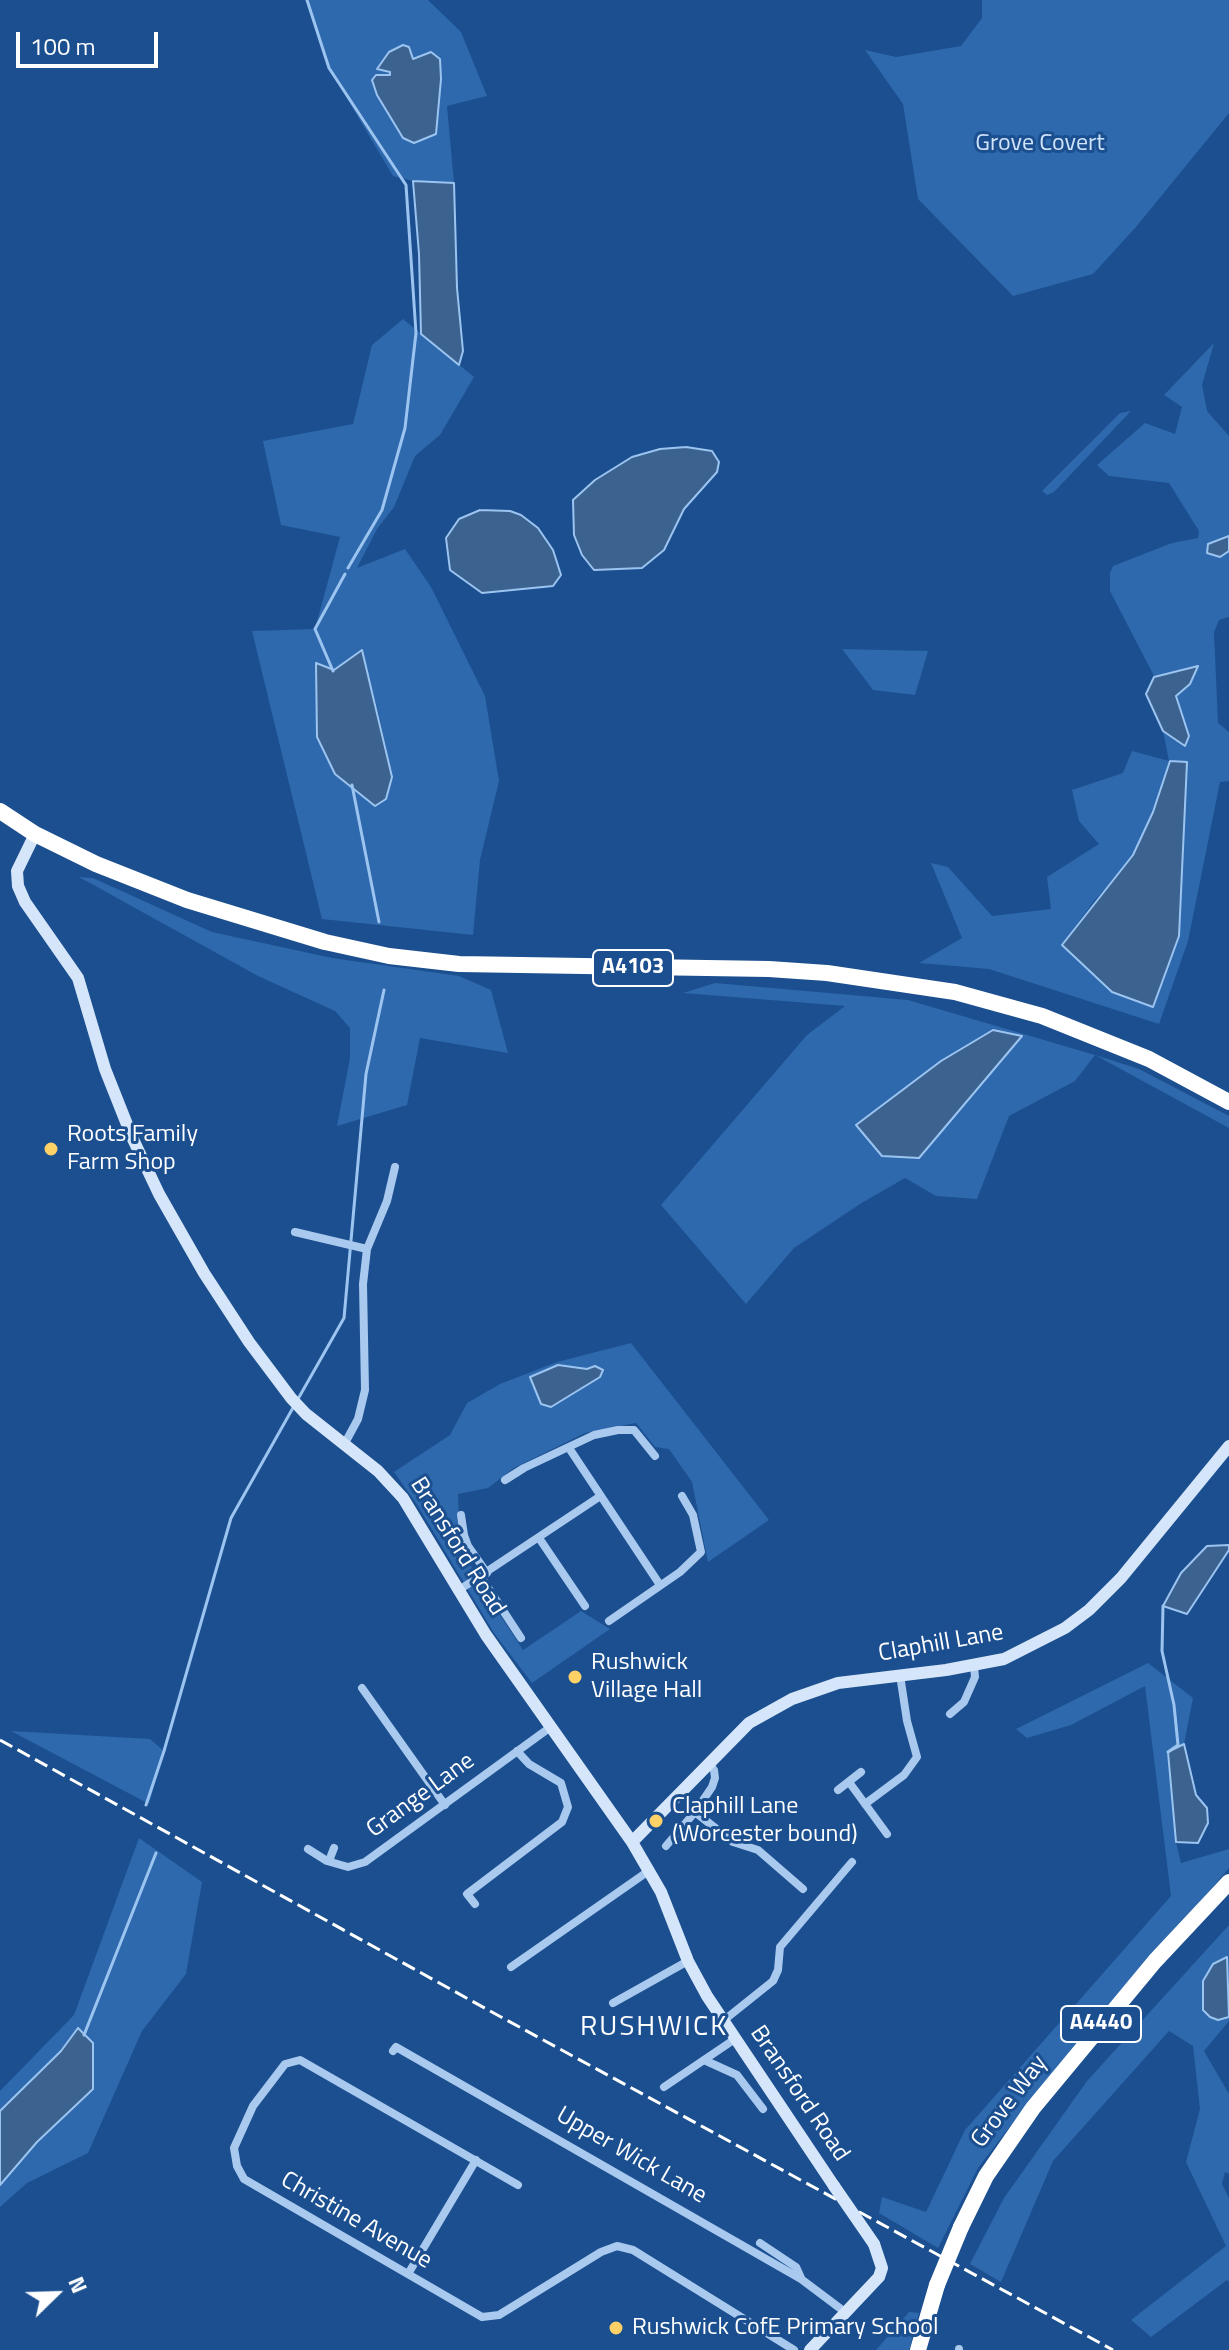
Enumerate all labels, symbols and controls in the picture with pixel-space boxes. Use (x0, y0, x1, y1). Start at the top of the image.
scale bar (20, 16, 162, 66)
text: 100 m (30, 28, 96, 64)
park label: Grove Covert (975, 130, 1105, 158)
road number: A4103 (593, 950, 673, 986)
place label: Roots Family Farm Shop (67, 1121, 198, 1177)
marker: Roots Family Farm Shop (42, 1140, 60, 1158)
street label: Bransford Road (403, 1473, 511, 1621)
street label: Claphill Lane (876, 1619, 1006, 1669)
place label: Rushwick Village Hall (591, 1649, 702, 1705)
marker: Rushwick Village Hall (566, 1668, 584, 1686)
street label: Grange Lane (361, 1747, 481, 1845)
place label: Claphill Lane (Worcester bound) (672, 1793, 858, 1849)
marker: Claphill Lane (Worcester bound) (647, 1812, 665, 1830)
road number: A4440 (1061, 2006, 1141, 2042)
district label: RUSHWICK (580, 2011, 728, 2045)
street label: Bransford Road (743, 2021, 855, 2167)
street label: Grove Way (966, 2050, 1054, 2154)
street label: Upper Wick Lane (551, 2101, 711, 2211)
street label: Christine Avenue (275, 2166, 437, 2276)
north arrow (16, 2254, 96, 2334)
text: N (59, 2271, 97, 2298)
place label: Rushwick CofE Primary School (632, 2314, 938, 2342)
marker: Rushwick CofE Primary School (607, 2319, 625, 2337)

